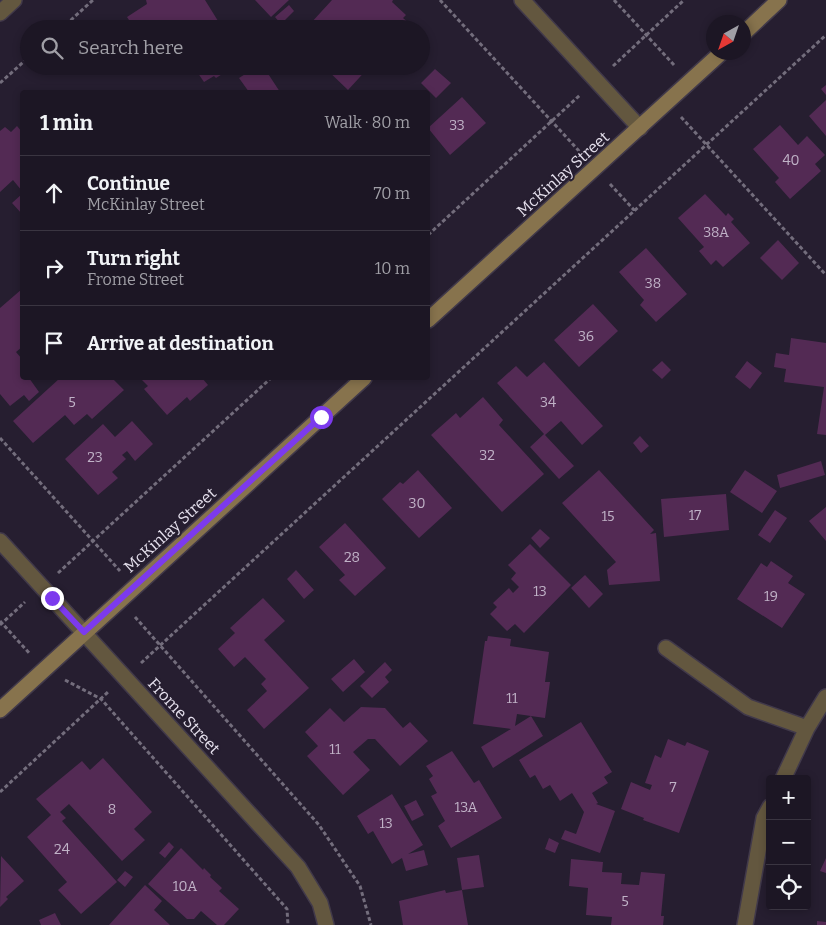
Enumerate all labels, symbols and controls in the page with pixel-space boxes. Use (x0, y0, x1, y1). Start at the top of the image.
north arrow (706, 15, 751, 60)
search box (20, 20, 430, 75)
icon: search (38, 34, 66, 62)
text: Search here (78, 36, 183, 59)
text: 1 min (40, 110, 93, 136)
text: Walk · 80 m (324, 113, 410, 132)
house number: 33 (449, 117, 465, 134)
street label: McKinlay Street (513, 127, 613, 220)
house number: 40 (782, 152, 800, 169)
text: Continue (87, 172, 170, 195)
icon: ahead (40, 179, 68, 207)
text: 70 m (374, 184, 410, 203)
text: McKinlay Street (87, 195, 205, 214)
house number: 38A (703, 224, 729, 241)
text: Turn right (87, 247, 180, 270)
icon: right (40, 254, 68, 282)
text: 10 m (375, 259, 410, 278)
text: Frome Street (87, 270, 184, 289)
house number: 38 (645, 275, 661, 292)
house number: 36 (578, 328, 594, 345)
icon: arrive (40, 329, 68, 357)
text: Arrive at destination (87, 332, 274, 355)
house number: 5 (68, 394, 76, 411)
house number: 34 (540, 394, 556, 411)
route start (310, 406, 333, 429)
house number: 32 (479, 447, 495, 464)
house number: 23 (87, 449, 103, 466)
street label: McKinlay Street (120, 483, 220, 576)
house number: 30 (409, 495, 425, 512)
house number: 17 (689, 507, 701, 524)
house number: 15 (601, 508, 615, 525)
house number: 28 (344, 549, 360, 566)
house number: 13 (533, 583, 547, 600)
route end (41, 587, 64, 610)
house number: 19 (764, 588, 778, 605)
street label: Frome Street (144, 674, 224, 758)
house number: 11 (506, 690, 518, 707)
house number: 11 (329, 741, 341, 758)
map controls (766, 775, 811, 910)
button: + (766, 775, 811, 820)
house number: 7 (669, 779, 677, 796)
house number: 13A (454, 799, 478, 816)
house number: 8 (108, 801, 116, 818)
house number: 13 (379, 815, 393, 832)
button: − (766, 820, 811, 865)
house number: 24 (54, 841, 70, 858)
button: locate (766, 865, 811, 910)
house number: 10A (173, 878, 197, 895)
house number: 5 (621, 893, 629, 910)

